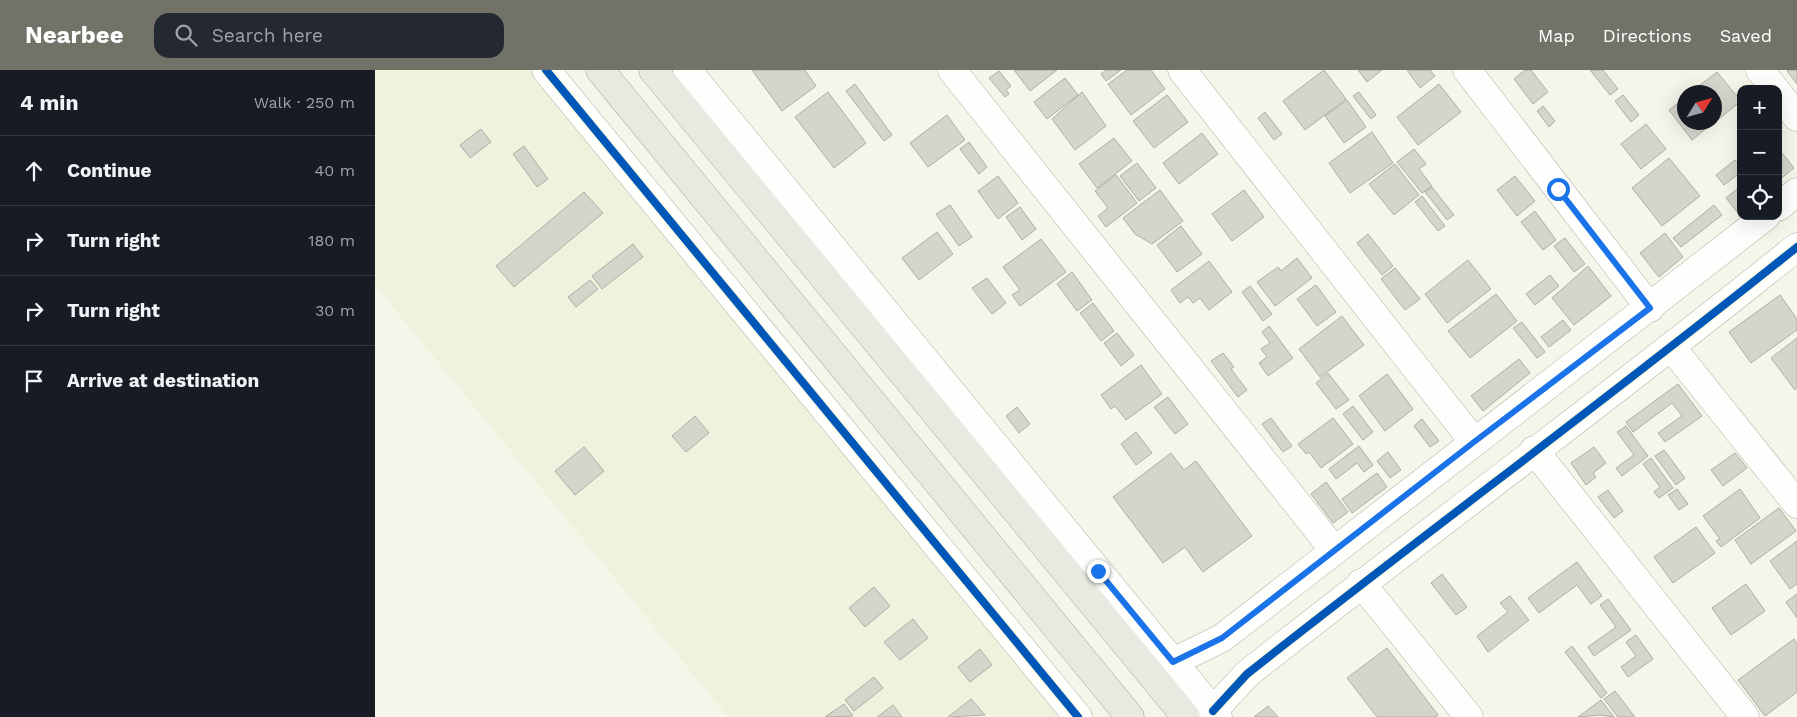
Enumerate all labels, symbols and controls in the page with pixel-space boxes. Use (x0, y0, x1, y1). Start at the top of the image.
search box (154, 13, 504, 58)
text: Nearbee (25, 21, 124, 49)
icon: search (172, 21, 200, 49)
text: Search here (212, 24, 323, 47)
text: Map (1538, 25, 1575, 46)
text: Directions (1603, 25, 1692, 46)
text: Saved (1720, 25, 1772, 46)
north arrow (1677, 85, 1722, 130)
map controls (1737, 85, 1782, 220)
button: + (1737, 85, 1782, 130)
text: 4 min (20, 90, 78, 115)
text: Walk · 250 m (254, 93, 355, 112)
button: − (1737, 130, 1782, 175)
icon: ahead (20, 157, 48, 185)
text: Continue (67, 159, 151, 182)
text: 40 m (315, 161, 355, 180)
button: locate (1737, 175, 1782, 220)
route start (1547, 178, 1570, 201)
icon: right (20, 227, 48, 255)
text: Turn right (67, 229, 160, 252)
text: 180 m (308, 231, 355, 250)
icon: right (20, 297, 48, 325)
text: Turn right (67, 299, 160, 322)
text: 30 m (315, 301, 355, 320)
icon: arrive (20, 367, 48, 395)
text: Arrive at destination (67, 369, 259, 392)
route end (1087, 560, 1110, 583)

